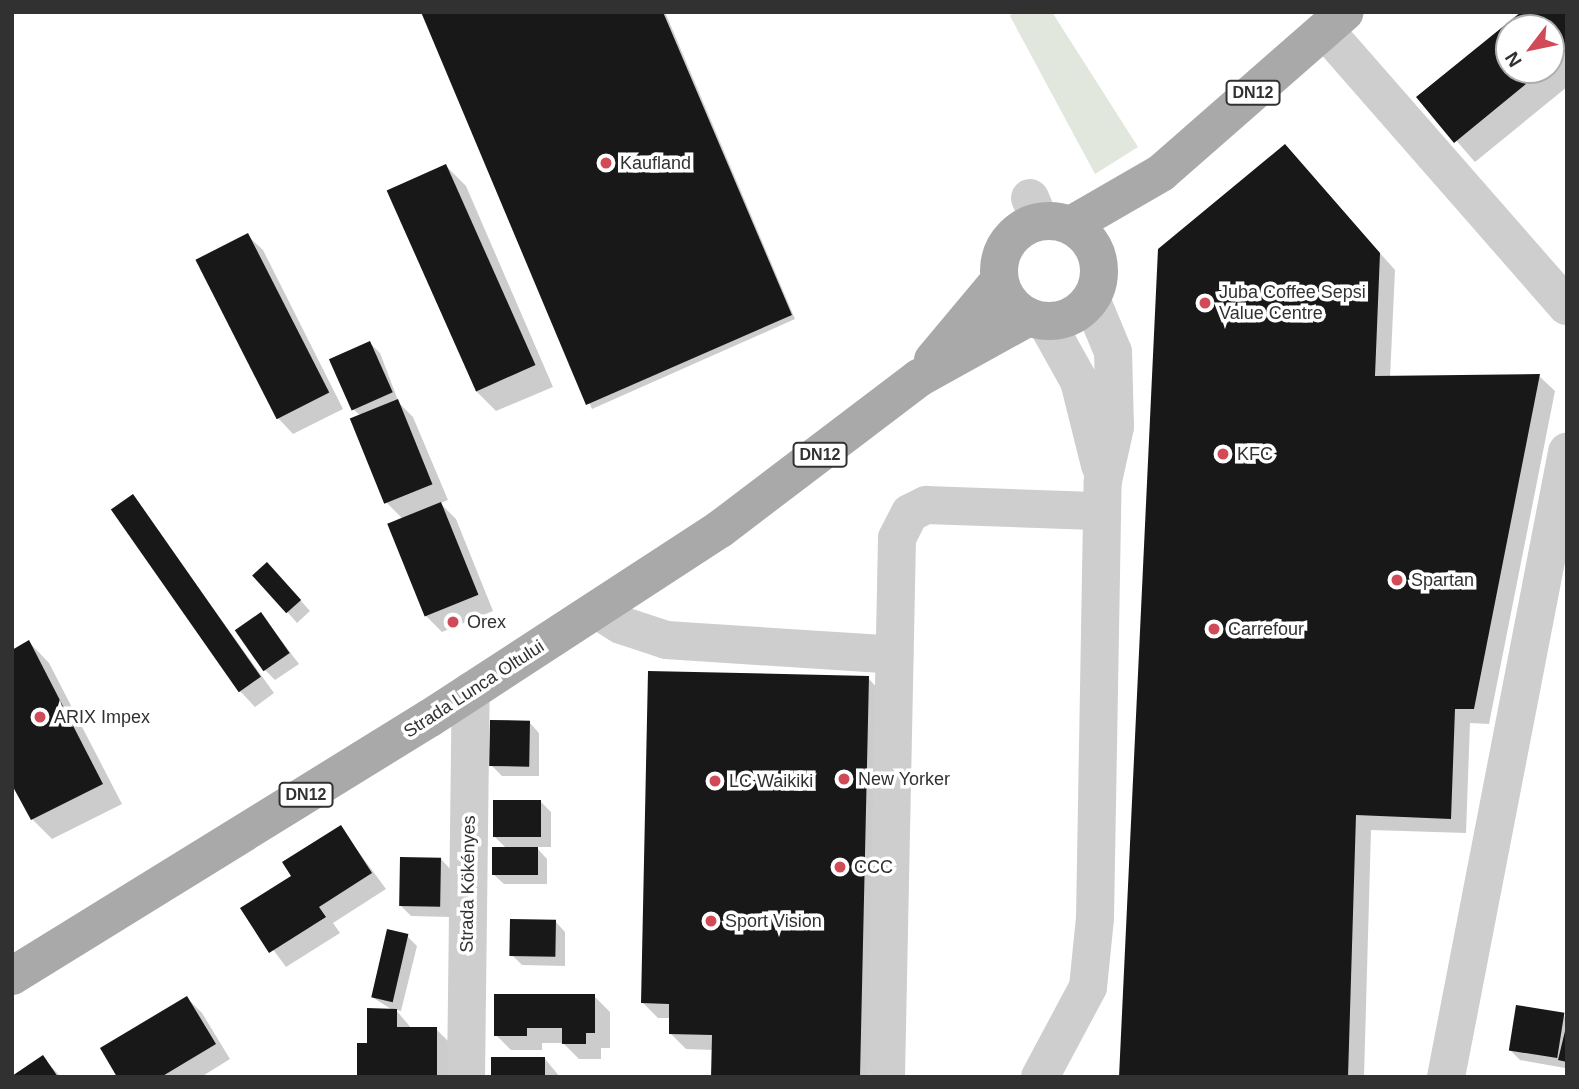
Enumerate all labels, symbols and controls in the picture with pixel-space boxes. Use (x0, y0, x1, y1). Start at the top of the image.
north arrow (1495, 14, 1565, 84)
text: N (1501, 48, 1526, 71)
road number: DN12 (1225, 80, 1281, 106)
place label: Kaufland (620, 152, 691, 174)
marker: Kaufland (598, 155, 614, 171)
place label: Juba Coffee Sepsi Value Centre (1219, 282, 1366, 324)
marker: Juba Coffee Sepsi Value Centre (1197, 295, 1213, 311)
road number: DN12 (792, 442, 848, 468)
place label: KFC (1237, 443, 1273, 465)
marker: KFC (1215, 446, 1231, 462)
place label: Spartan (1411, 569, 1474, 591)
marker: Spartan (1389, 572, 1405, 588)
place label: Orex (467, 611, 506, 633)
marker: Orex (445, 614, 461, 630)
place label: Carrefour (1228, 618, 1304, 640)
marker: Carrefour (1206, 621, 1222, 637)
street label: Strada Lunca Oltului (400, 636, 548, 742)
place label: ARIX Impex (54, 706, 150, 728)
marker: ARIX Impex (32, 709, 48, 725)
place label: New Yorker (858, 768, 950, 790)
place label: LC Waikiki (729, 770, 813, 792)
marker: New Yorker (836, 771, 852, 787)
marker: LC Waikiki (707, 773, 723, 789)
road number: DN12 (278, 782, 334, 808)
street label: Strada Kökényes (456, 815, 480, 953)
place label: CCC (854, 856, 893, 878)
marker: CCC (832, 859, 848, 875)
place label: Sport Vision (725, 910, 822, 932)
marker: Sport Vision (703, 913, 719, 929)

